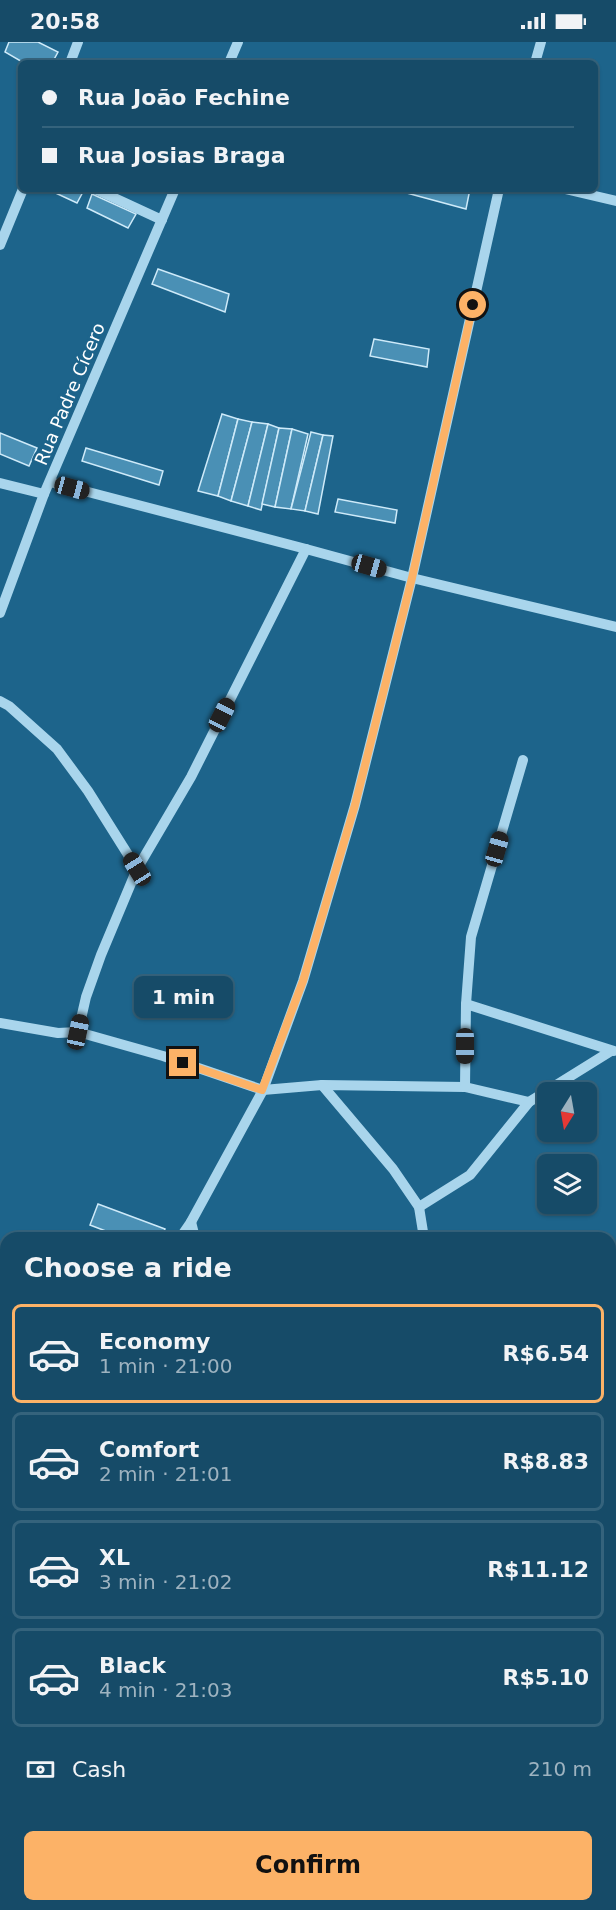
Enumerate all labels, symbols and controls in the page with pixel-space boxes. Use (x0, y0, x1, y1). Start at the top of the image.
text: 20:58 (30, 9, 100, 34)
text: Rua João Fechine (78, 85, 290, 110)
text: Rua Josias Braga (78, 143, 286, 168)
route start (459, 291, 486, 318)
street label: Rua Padre Cícero (30, 319, 109, 468)
car (52, 475, 92, 501)
car (349, 552, 389, 580)
car (206, 695, 238, 735)
car (483, 829, 511, 869)
car (120, 849, 154, 889)
callout: 1 min (134, 976, 232, 1018)
text: 1 min (152, 985, 215, 1009)
car (65, 1013, 91, 1051)
car (456, 1028, 474, 1064)
route end (169, 1049, 196, 1076)
north arrow (537, 1082, 597, 1142)
map controls (537, 1082, 597, 1214)
button: layers (537, 1154, 597, 1214)
text: Choose a ride (24, 1252, 232, 1283)
icon: car (27, 1327, 81, 1381)
text: Economy (99, 1329, 210, 1354)
text: R$6.54 (502, 1341, 589, 1366)
text: 1 min · 21:00 (99, 1354, 233, 1378)
icon: car (27, 1435, 81, 1489)
text: Comfort (99, 1437, 199, 1462)
text: R$8.83 (502, 1449, 589, 1474)
text: 2 min · 21:01 (99, 1462, 233, 1486)
icon: car (27, 1543, 81, 1597)
text: XL (99, 1545, 130, 1570)
text: R$11.12 (487, 1557, 589, 1582)
text: 3 min · 21:02 (99, 1570, 233, 1594)
icon: car (27, 1651, 81, 1705)
text: Black (99, 1653, 166, 1678)
text: R$5.10 (502, 1665, 589, 1690)
text: 4 min · 21:03 (99, 1678, 233, 1702)
icon: cash (24, 1753, 57, 1786)
text: Cash (72, 1757, 126, 1782)
text: 210 m (528, 1757, 592, 1781)
button: Confirm (24, 1831, 592, 1900)

